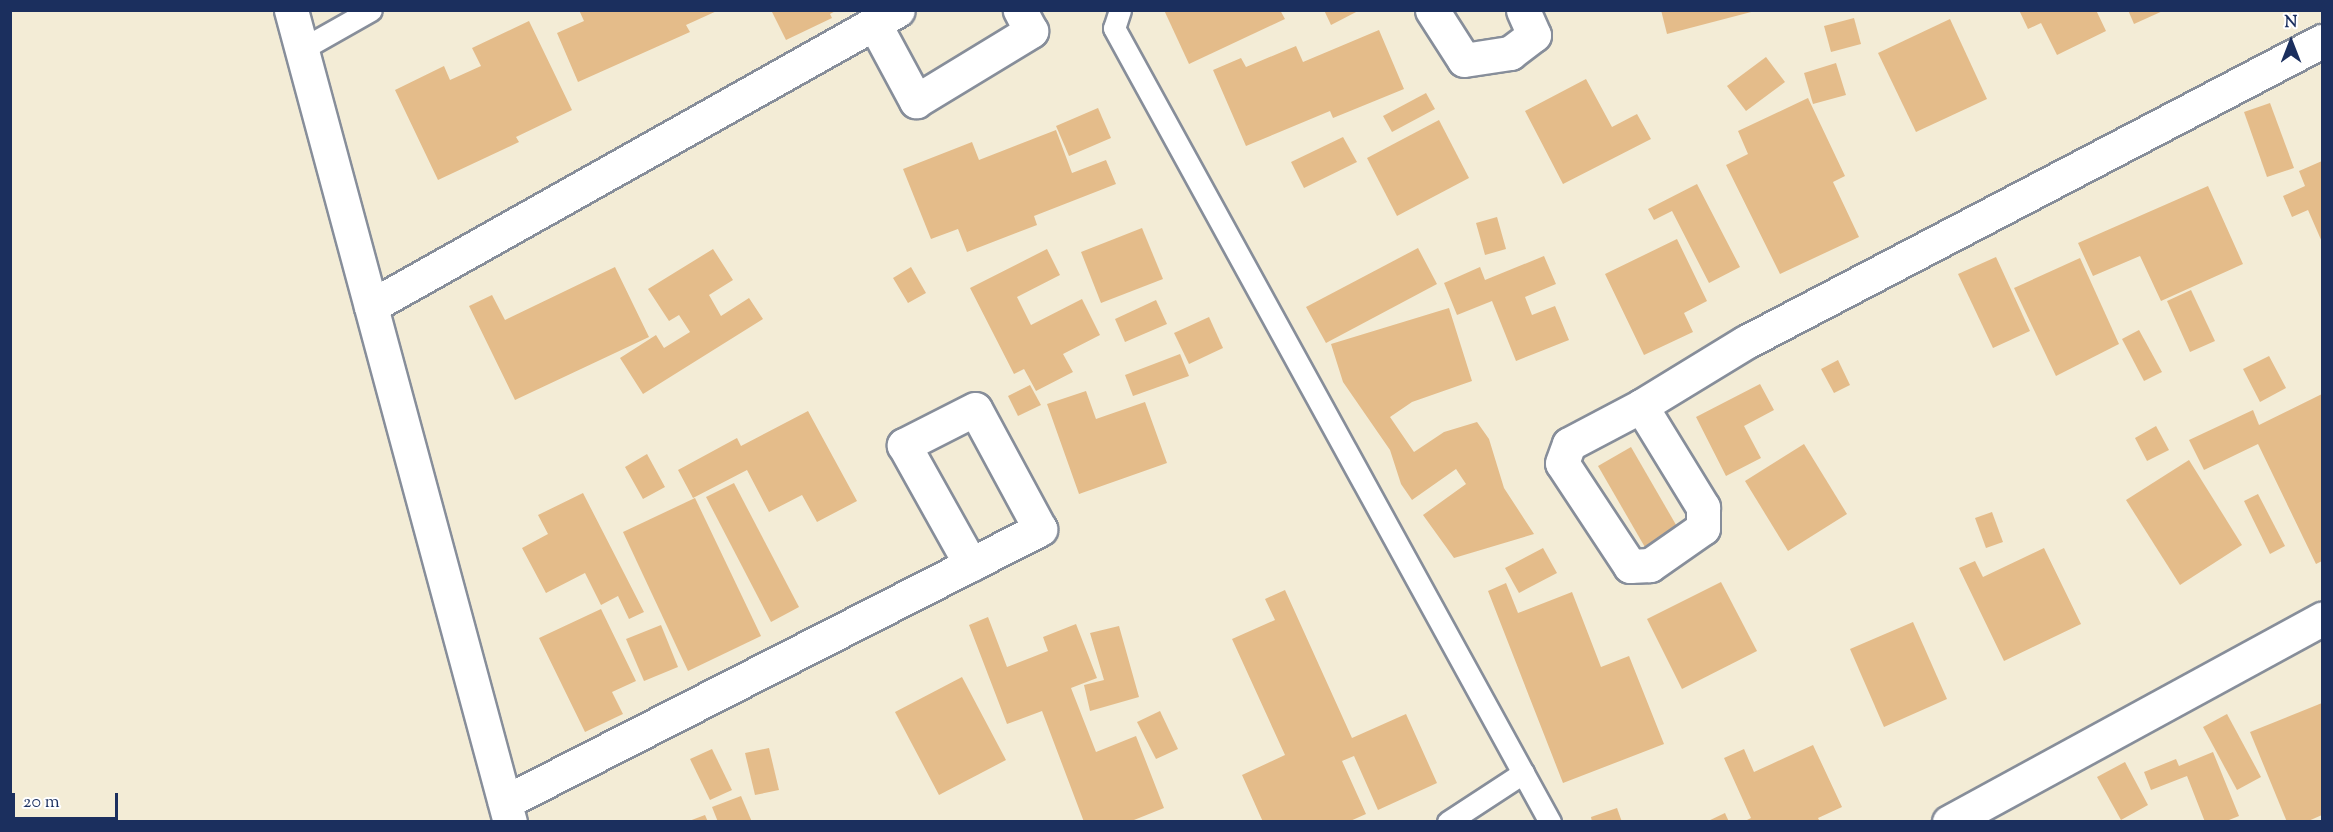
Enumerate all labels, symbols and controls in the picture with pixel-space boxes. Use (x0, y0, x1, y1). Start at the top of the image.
north arrow (2261, 12, 2321, 72)
text: N (2285, 12, 2297, 35)
scale bar (15, 781, 122, 819)
text: 20 m (23, 790, 60, 816)

